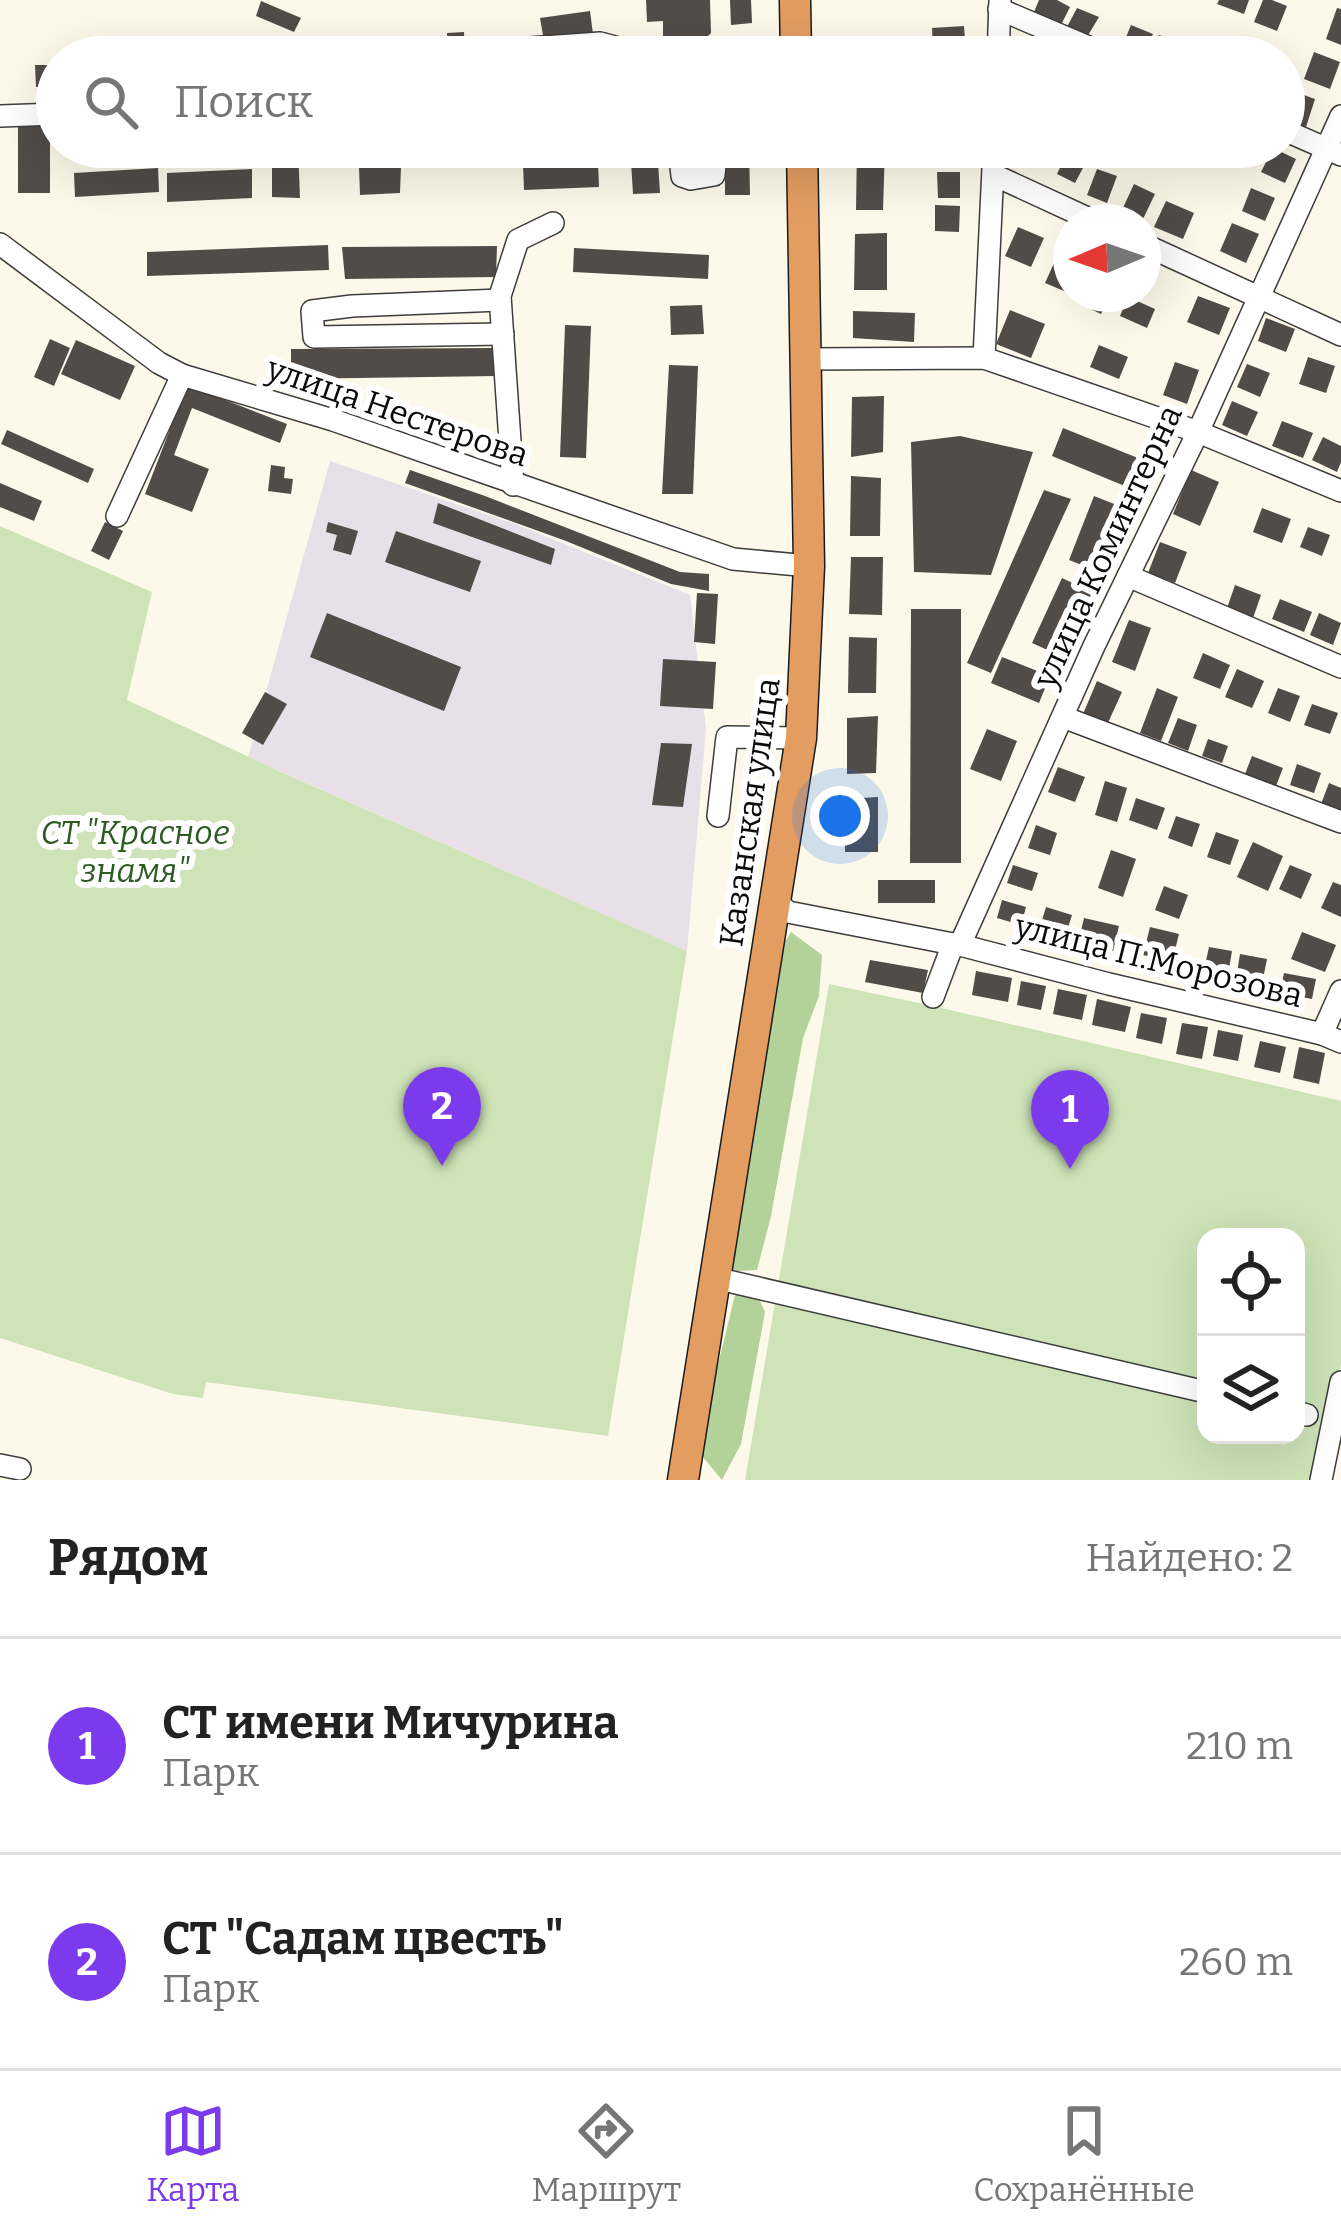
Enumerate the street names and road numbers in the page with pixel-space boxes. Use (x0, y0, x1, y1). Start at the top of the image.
street label: улица Нестерова (261, 348, 534, 475)
street label: улица Коминтерна (1024, 399, 1191, 695)
street label: Казанская улица (711, 675, 789, 949)
street label: улица П.Морозова (1010, 906, 1307, 1016)

